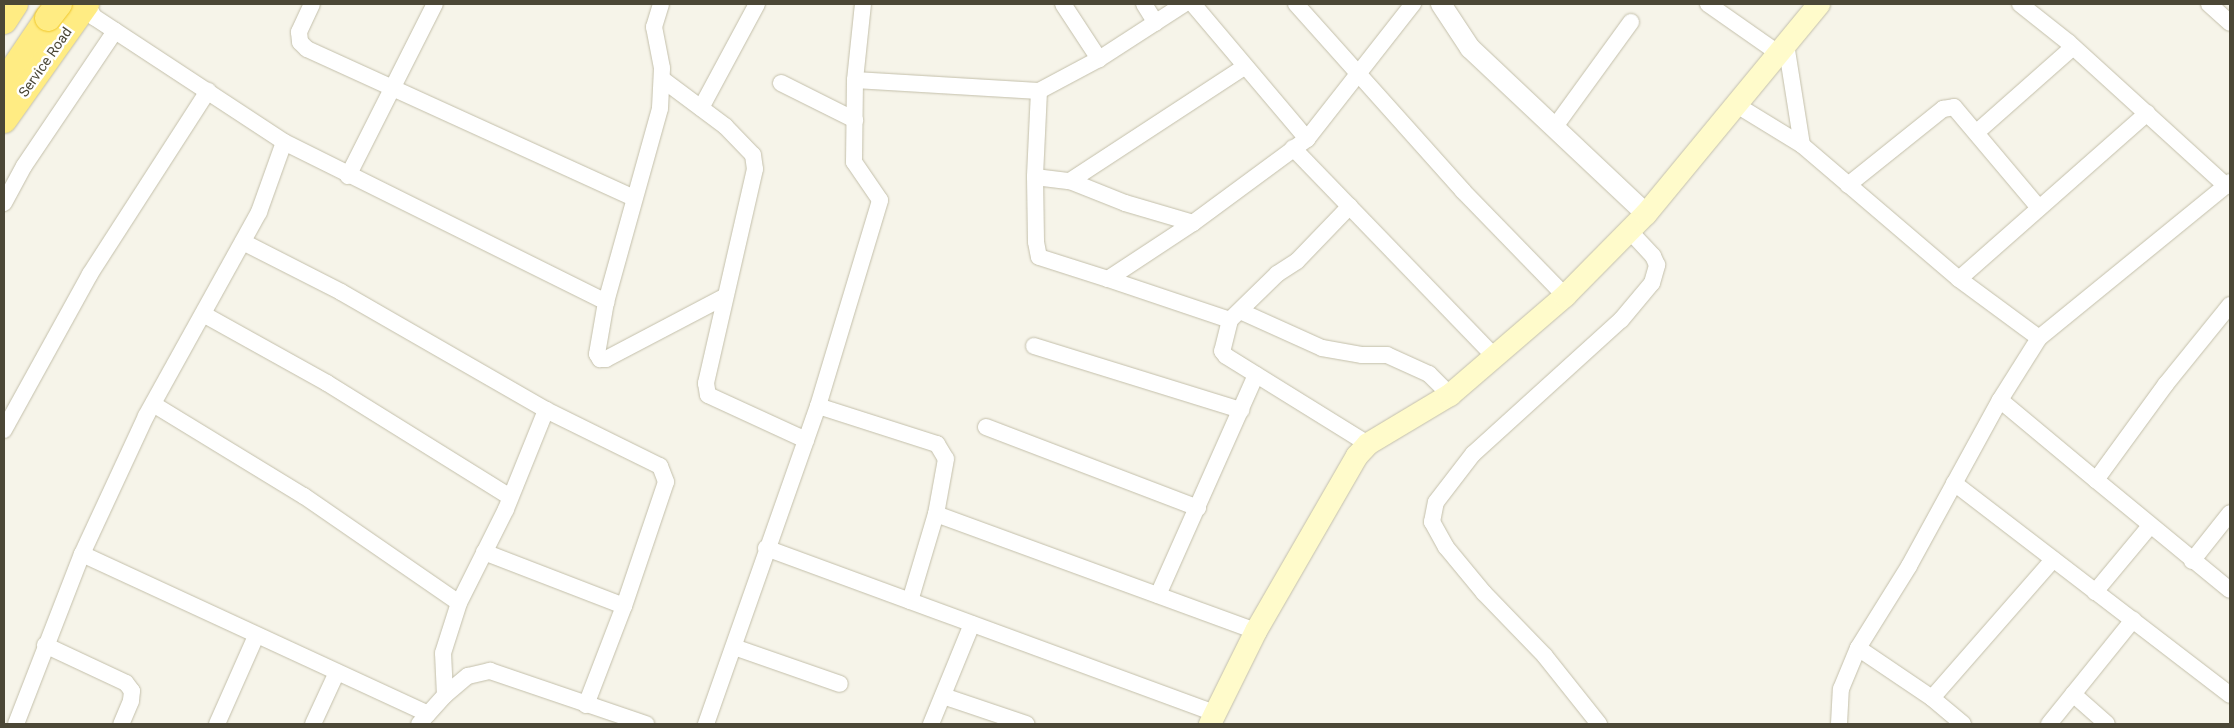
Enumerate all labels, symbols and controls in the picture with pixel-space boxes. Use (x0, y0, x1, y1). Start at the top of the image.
street label: Service Road (15, 24, 75, 100)

